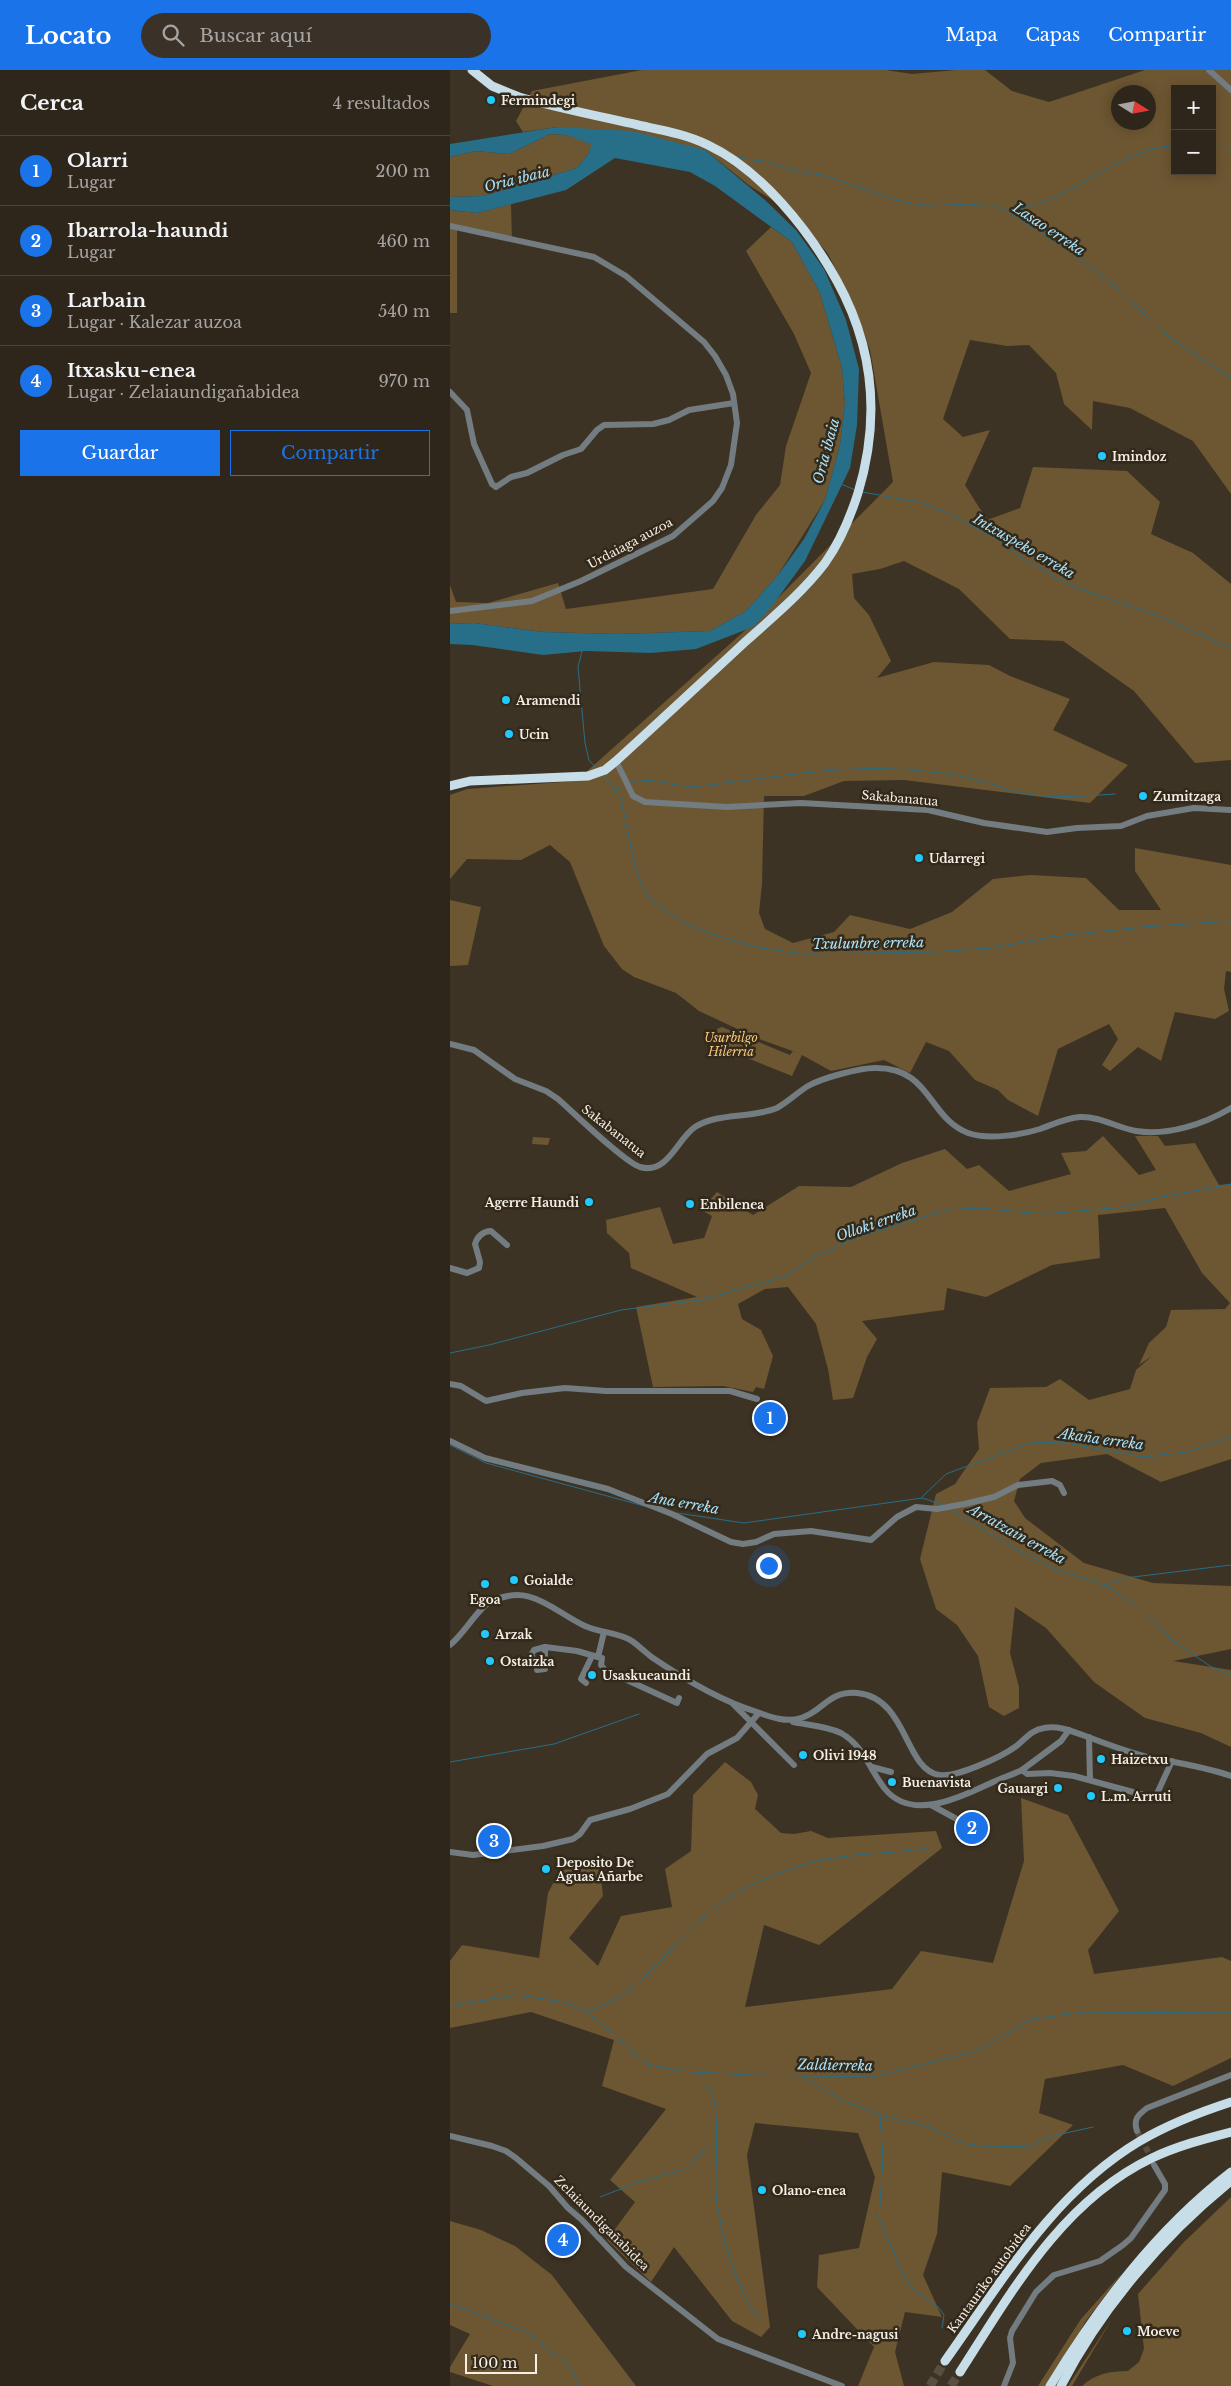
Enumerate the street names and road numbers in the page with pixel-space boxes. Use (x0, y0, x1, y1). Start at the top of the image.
street label: Urdaiaga auzoa (585, 514, 675, 572)
street label: Sakabanatua (861, 787, 939, 809)
street label: Sakabanatua (579, 1101, 649, 1161)
street label: Zelaiaundigañabidea (551, 2172, 653, 2274)
street label: Kantauriko autobidea (944, 2220, 1034, 2336)

